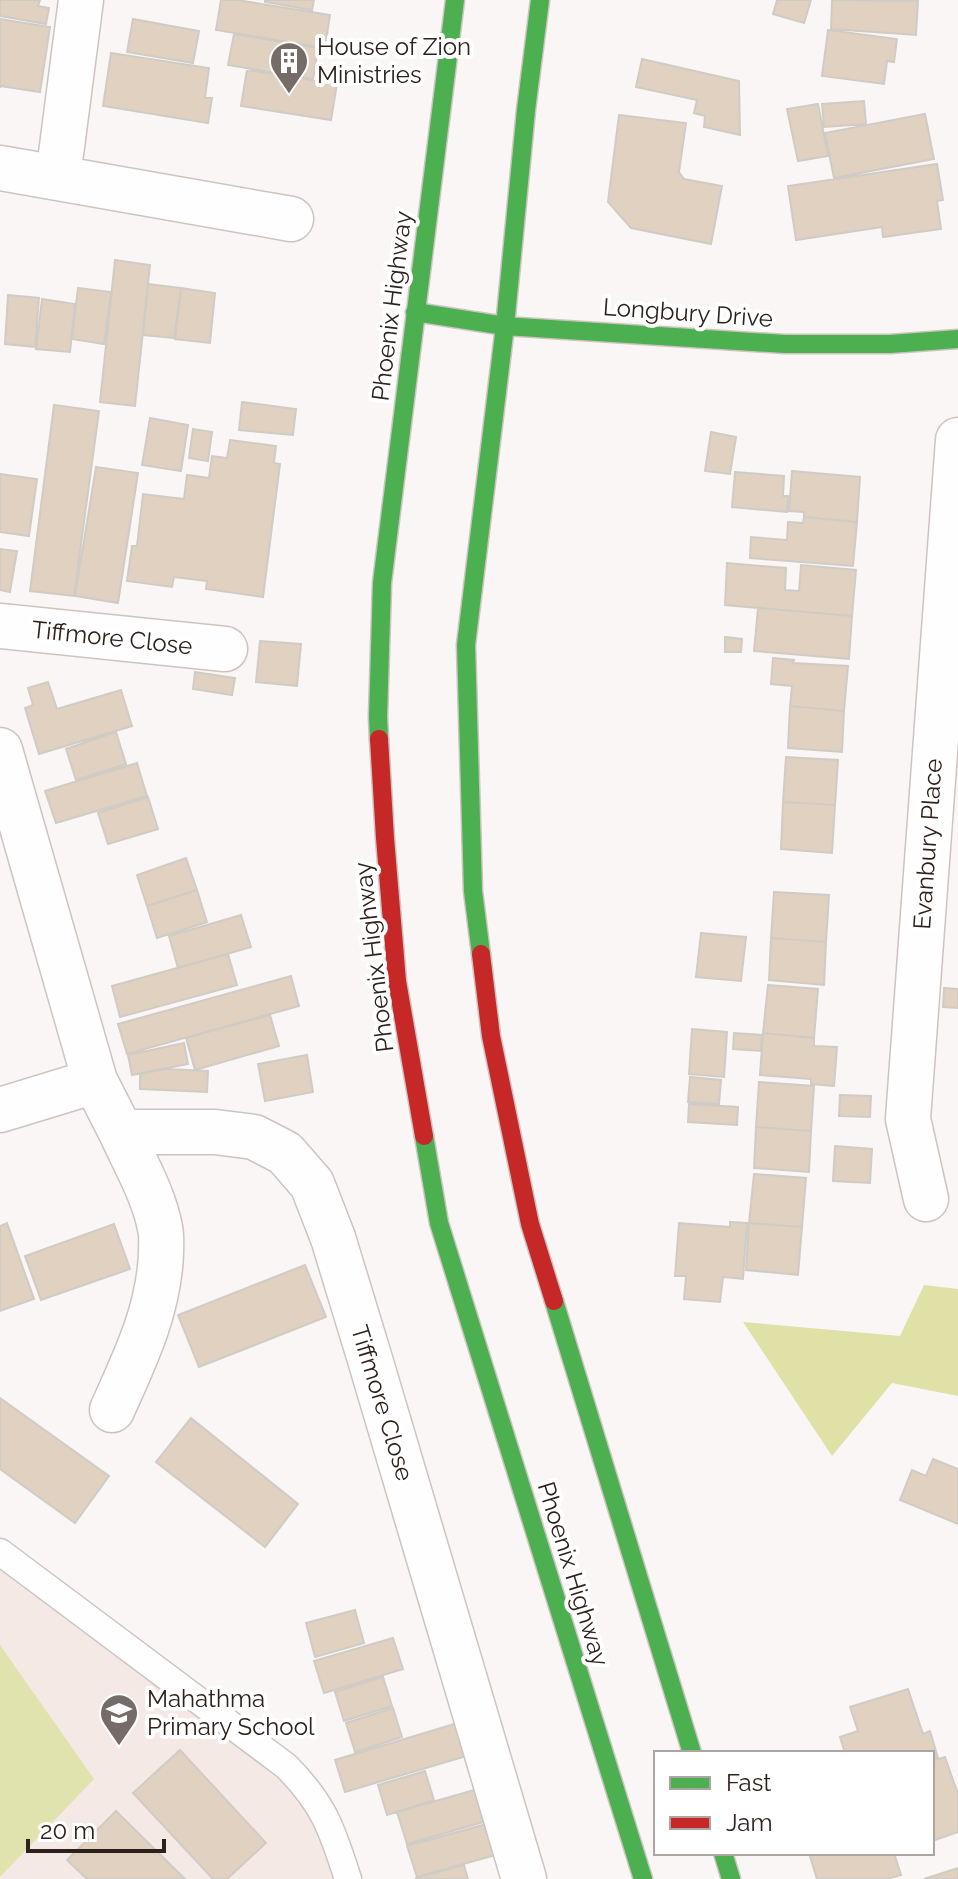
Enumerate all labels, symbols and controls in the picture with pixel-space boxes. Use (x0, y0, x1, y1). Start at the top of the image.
place label: House of Zion Ministries (317, 32, 471, 89)
building icon: House of Zion Ministries (268, 40, 310, 95)
street label: Phoenix Highway (365, 209, 418, 403)
street label: Longbury Drive (602, 292, 774, 333)
street label: Tiffmore Close (30, 615, 194, 660)
street label: Evanbury Place (907, 757, 948, 930)
street label: Phoenix Highway (347, 860, 400, 1054)
street label: Tiffmore Close (345, 1321, 420, 1484)
street label: Phoenix Highway (532, 1478, 615, 1669)
place label: Mahathma Primary School (147, 1684, 315, 1741)
school or university icon: Mahathma Primary School (98, 1692, 140, 1747)
legend (654, 1751, 934, 1855)
text: Fast (726, 1768, 771, 1797)
scale bar (28, 1803, 164, 1853)
text: Jam (726, 1808, 772, 1837)
text: 20 m (40, 1816, 95, 1845)

